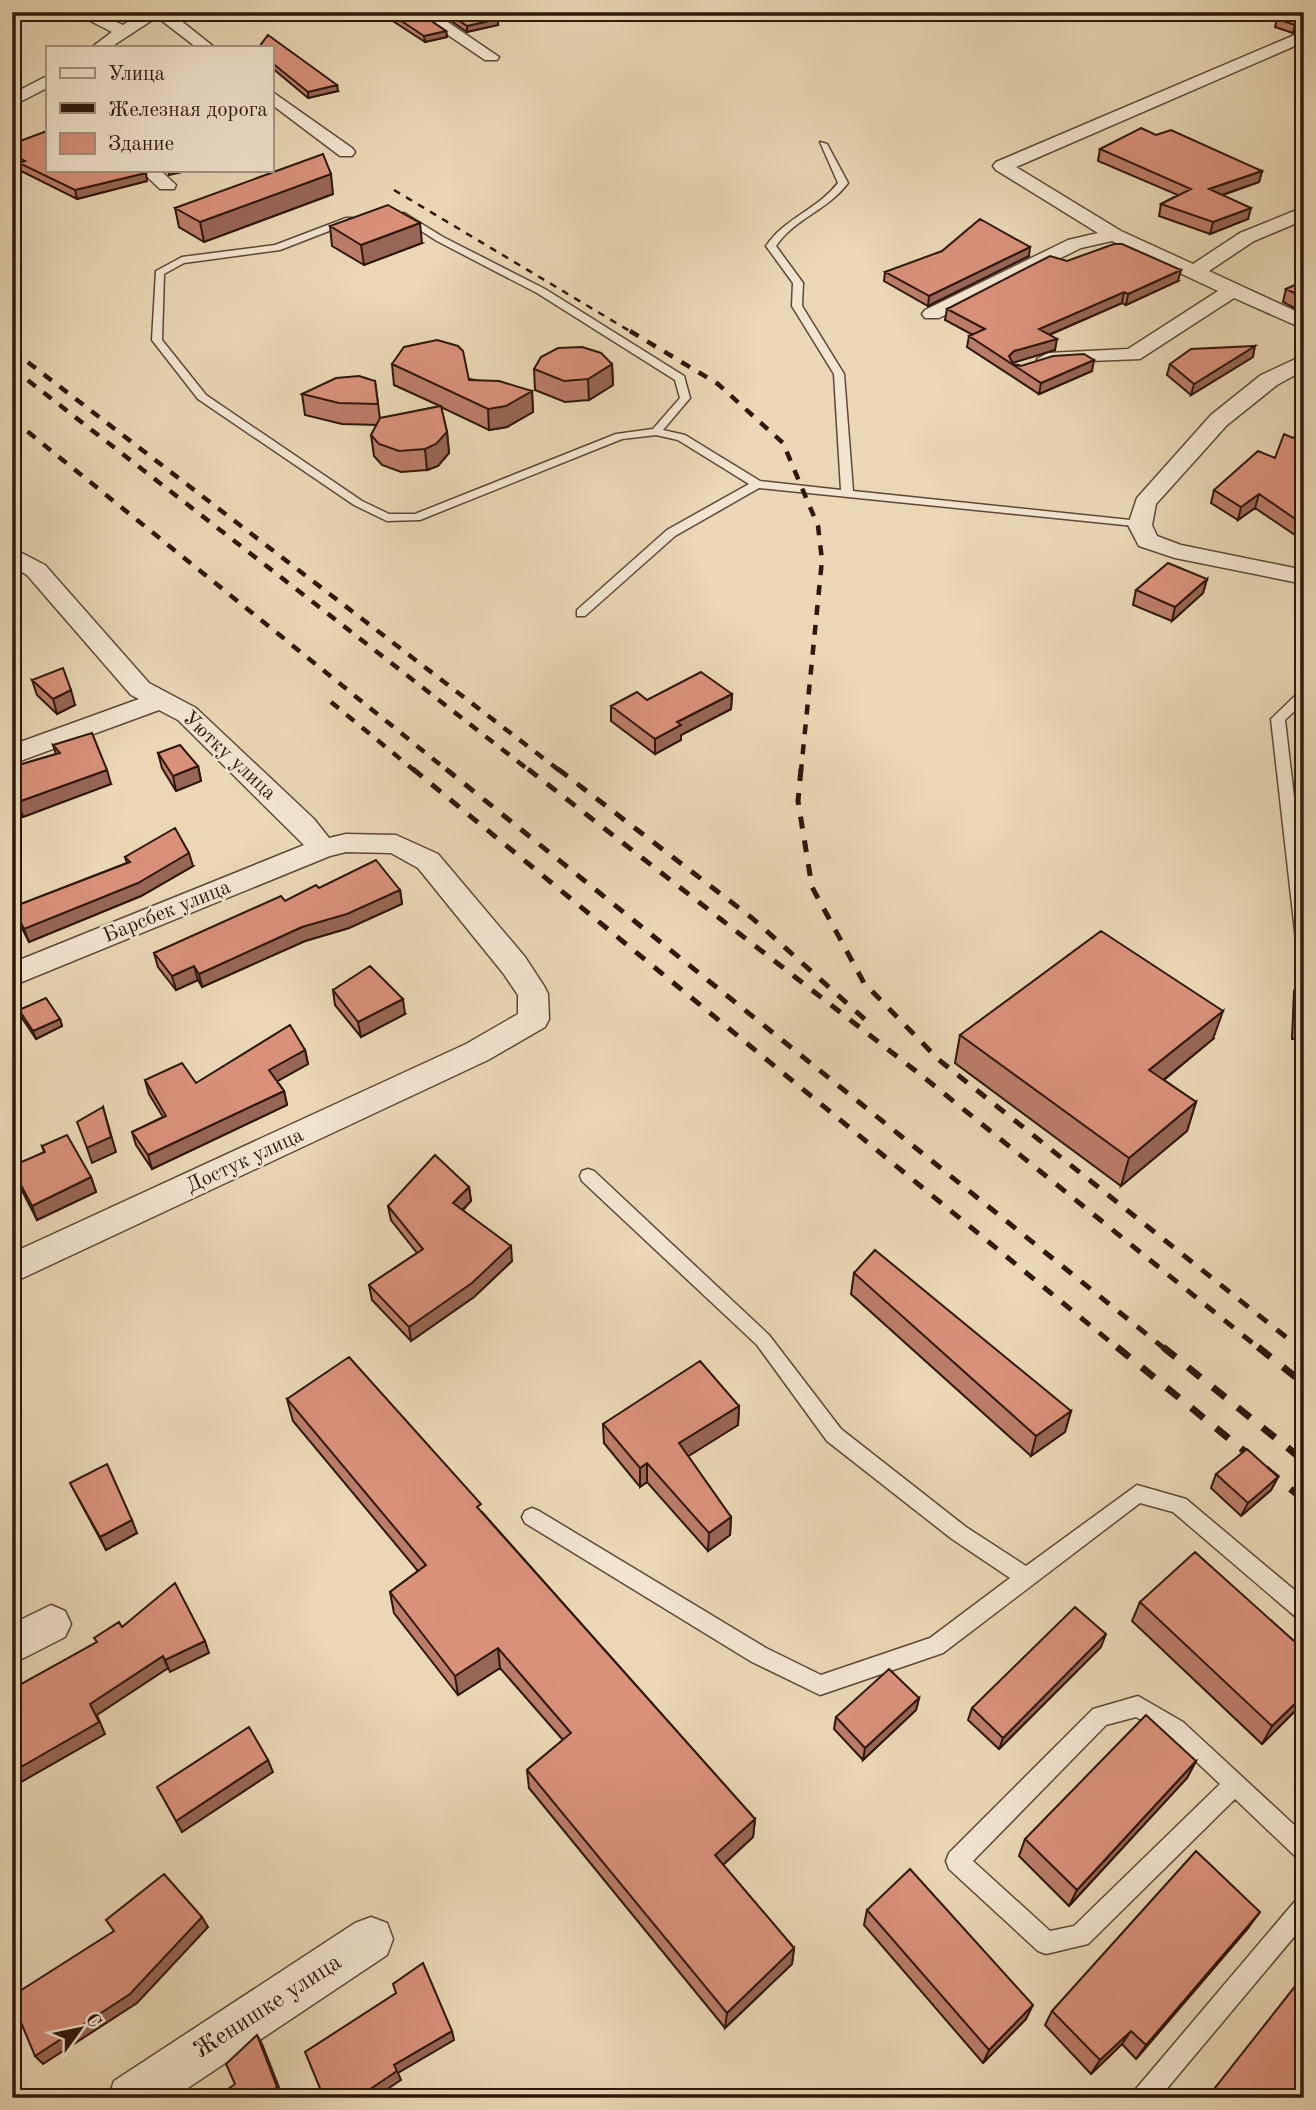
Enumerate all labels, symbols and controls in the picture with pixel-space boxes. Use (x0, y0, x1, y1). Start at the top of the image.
legend (46, 46, 273, 172)
text: Улица (108, 64, 165, 85)
text: Железная дорога (108, 100, 268, 121)
text: Здание (108, 134, 174, 155)
street label: Уютку улица (178, 708, 280, 804)
street label: Барсбек улица (100, 877, 234, 947)
street label: Достук улица (183, 1125, 307, 1197)
street label: Женишке улица (190, 1950, 346, 2064)
north arrow (46, 1994, 116, 2064)
text: С (81, 2011, 104, 2032)

